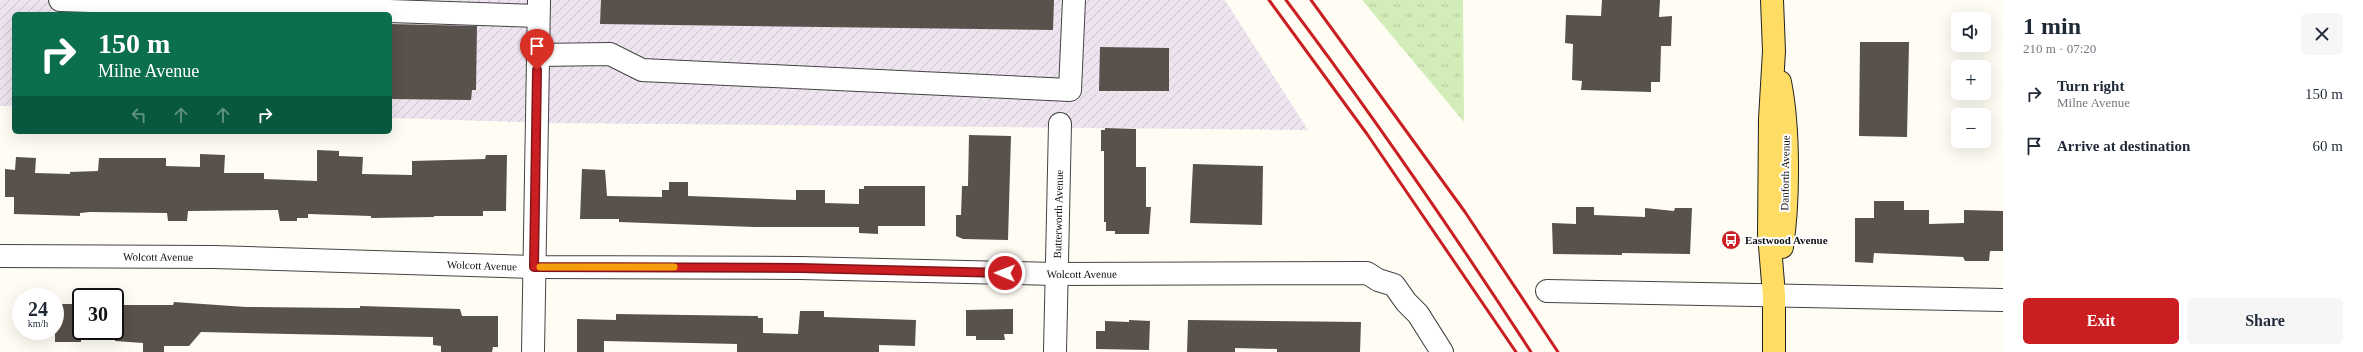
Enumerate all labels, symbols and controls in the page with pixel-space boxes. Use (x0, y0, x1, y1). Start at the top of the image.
map controls (1951, 12, 1991, 148)
button: sound (1951, 12, 1991, 52)
text: 1 min (2023, 13, 2081, 39)
button: close (2301, 13, 2343, 55)
icon: right (32, 28, 84, 80)
text: 150 m (98, 28, 170, 59)
pin (520, 29, 554, 70)
icon: arrive (526, 35, 548, 57)
text: 210 m · 07:20 (2023, 41, 2096, 56)
button: + (1951, 60, 1991, 100)
text: Milne Avenue (98, 61, 199, 81)
text: Turn right (2057, 78, 2124, 94)
icon: right (2023, 83, 2045, 105)
text: 150 m (2305, 86, 2343, 102)
text: Milne Avenue (2057, 95, 2130, 110)
icon: left (128, 104, 150, 126)
icon: ahead (170, 104, 192, 126)
icon: ahead (212, 104, 234, 126)
icon: right (254, 104, 276, 126)
button: − (1951, 108, 1991, 148)
street label: Danforth Avenue (1778, 135, 1792, 211)
icon: arrive (2023, 135, 2045, 157)
text: Arrive at destination (2057, 138, 2190, 154)
text: 60 m (2313, 138, 2343, 154)
street label: Butterworth Avenue (1051, 169, 1065, 259)
bus stop icon: Eastwood Avenue (1720, 229, 1742, 251)
place label: Eastwood Avenue (1745, 234, 1828, 246)
street label: Wolcott Avenue (123, 251, 193, 263)
position arrow (984, 252, 1026, 294)
street label: Wolcott Avenue (447, 258, 517, 272)
street label: Wolcott Avenue (1047, 268, 1117, 280)
speed limit sign: 30 (72, 288, 124, 340)
text: 24 (28, 298, 48, 320)
button: Exit (2023, 298, 2179, 344)
button: Share (2187, 298, 2343, 344)
text: km/h (28, 318, 48, 329)

